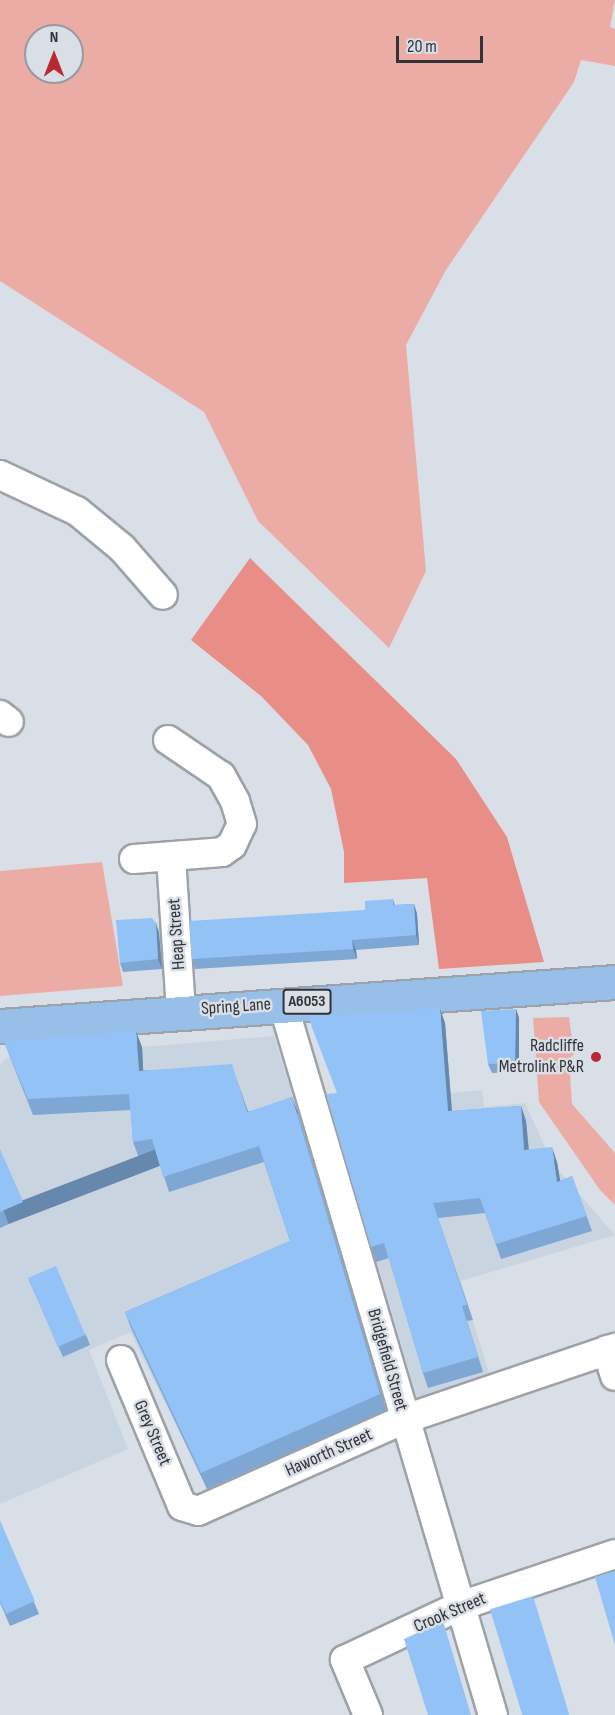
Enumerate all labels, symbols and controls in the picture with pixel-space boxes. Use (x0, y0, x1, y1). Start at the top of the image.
north arrow (24, 24, 84, 84)
scale bar (399, 24, 486, 62)
text: N (50, 28, 58, 47)
text: 20 m (407, 36, 437, 57)
street label: Heap Street (164, 898, 190, 970)
road number: A6053 (282, 989, 332, 1015)
street label: Spring Lane (200, 994, 272, 1020)
place label: Radcliffe Metrolink P&R (499, 1036, 584, 1078)
marker: Radcliffe Metrolink P&R (589, 1050, 603, 1064)
street label: Bridgefield Street (362, 1306, 412, 1414)
street label: Grey Street (129, 1397, 175, 1469)
street label: Haworth Street (282, 1424, 376, 1482)
street label: Crook Street (411, 1588, 489, 1638)

